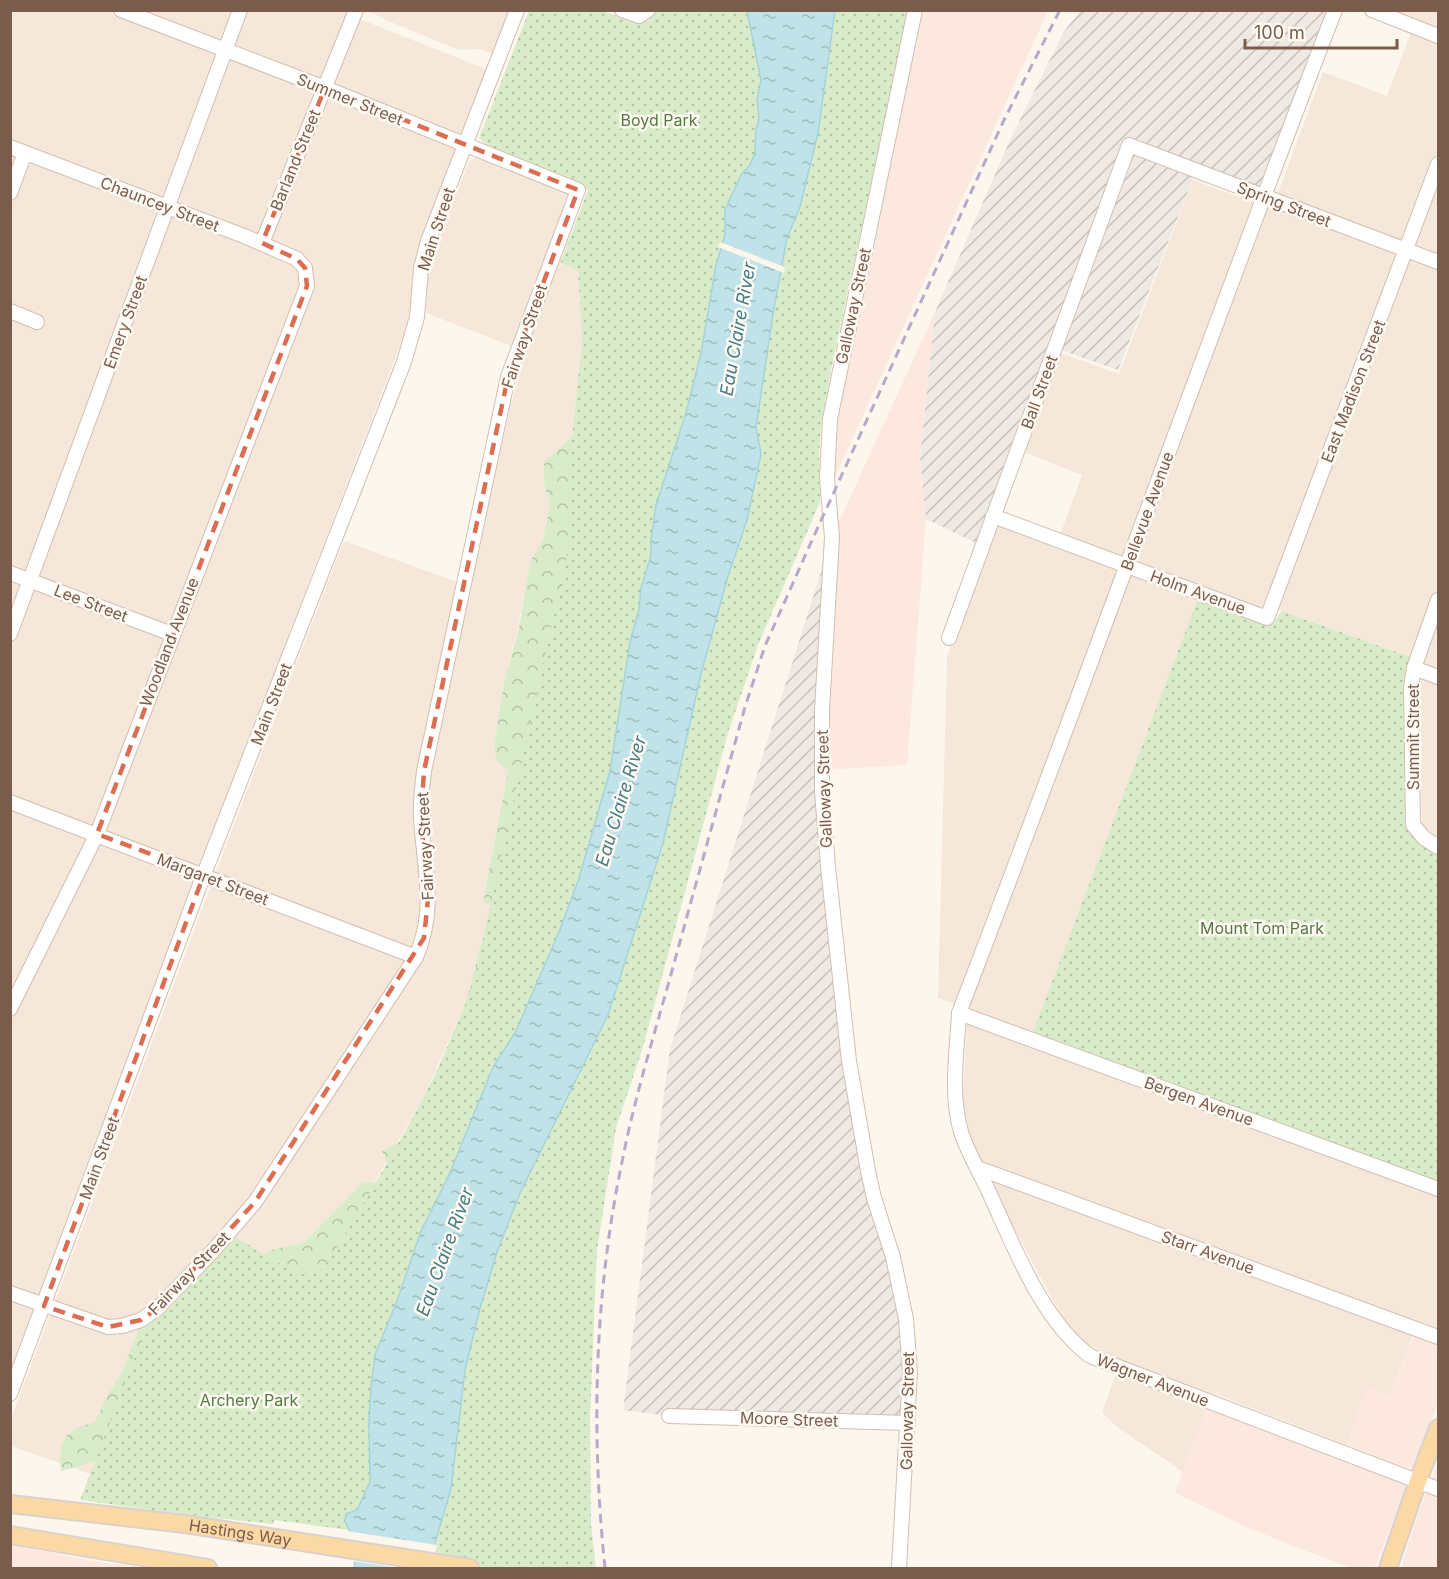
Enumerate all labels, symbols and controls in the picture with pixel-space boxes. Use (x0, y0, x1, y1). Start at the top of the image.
scale bar (1245, 12, 1396, 50)
text: 100 m (1254, 22, 1305, 43)
street label: Summer Street (294, 69, 406, 129)
street label: Barland Street (266, 106, 324, 214)
park label: Boyd Park (621, 110, 698, 130)
street label: Chauncey Street (98, 172, 222, 236)
street label: Spring Street (1234, 177, 1334, 231)
street label: Main Street (413, 185, 459, 273)
street label: Galloway Street (831, 246, 875, 366)
water label: Eau Claire River (715, 259, 760, 397)
street label: Emery Street (99, 273, 151, 371)
street label: Fairway Street (497, 281, 551, 391)
street label: East Madison Street (1317, 317, 1389, 465)
street label: Ball Street (1016, 352, 1062, 432)
street label: Bellevue Avenue (1116, 449, 1178, 573)
street label: Holm Avenue (1148, 565, 1248, 619)
street label: Woodland Avenue (135, 575, 203, 709)
street label: Lee Street (51, 580, 131, 626)
street label: Main Street (246, 660, 296, 748)
street label: Summit Street (1403, 684, 1423, 790)
street label: Galloway Street (812, 729, 836, 849)
water label: Eau Claire River (591, 732, 651, 869)
street label: Fairway Street (412, 791, 438, 901)
street label: Margaret Street (154, 849, 272, 909)
park label: Mount Tom Park (1200, 918, 1324, 938)
street label: Bergen Avenue (1142, 1072, 1256, 1130)
street label: Main Street (75, 1114, 123, 1202)
water label: Eau Claire River (412, 1184, 478, 1319)
street label: Starr Avenue (1159, 1226, 1257, 1278)
street label: Fairway Street (144, 1227, 234, 1319)
street label: Wagner Avenue (1094, 1349, 1212, 1411)
street label: Galloway Street (896, 1352, 918, 1470)
park label: Archery Park (200, 1390, 299, 1410)
street label: Moore Street (739, 1407, 839, 1431)
street label: Hastings Way (188, 1515, 293, 1550)

